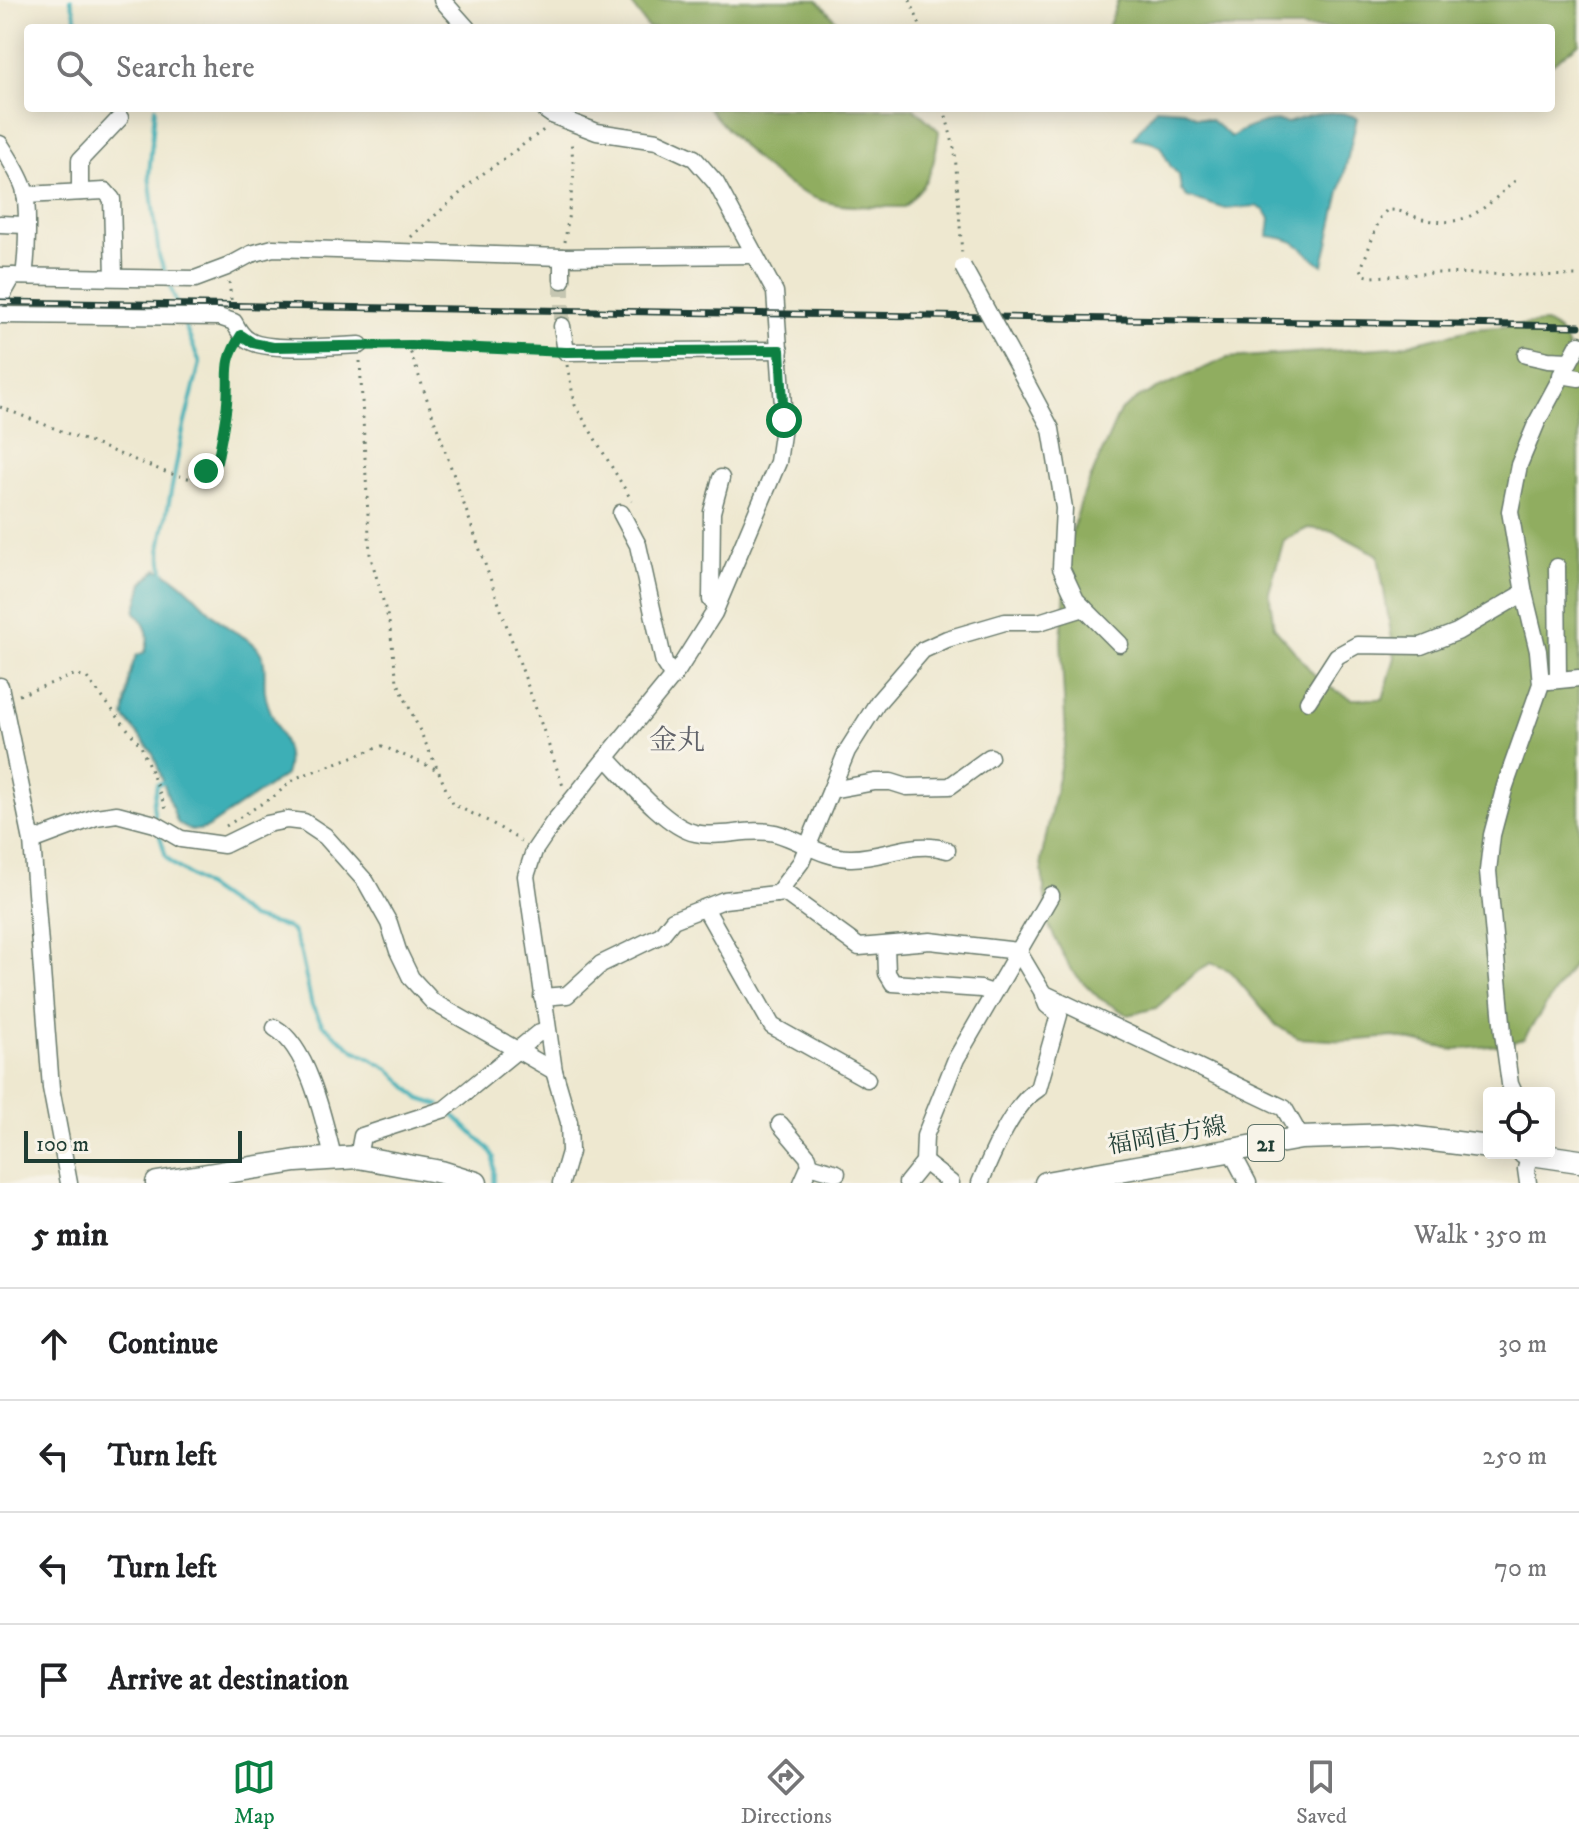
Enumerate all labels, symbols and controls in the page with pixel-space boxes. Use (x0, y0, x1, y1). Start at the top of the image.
search box (24, 24, 1555, 112)
icon: search (52, 46, 96, 90)
text: Search here (116, 50, 255, 87)
route start (766, 402, 802, 438)
route end (188, 453, 224, 489)
district label: 金丸 (649, 723, 705, 758)
map controls (1483, 1087, 1555, 1159)
button: locate (1483, 1087, 1555, 1159)
street label: 福岡直方線 (1105, 1111, 1229, 1161)
road number: 21 (1248, 1125, 1284, 1161)
scale bar (24, 1127, 242, 1163)
text: 100 m (36, 1131, 89, 1158)
text: 5 min (32, 1214, 108, 1256)
text: Walk · 350 m (1414, 1219, 1547, 1252)
icon: ahead (32, 1322, 76, 1366)
text: Continue (108, 1326, 218, 1363)
text: 30 m (1498, 1328, 1547, 1361)
icon: left (32, 1434, 76, 1478)
text: Turn left (108, 1438, 217, 1475)
text: 250 m (1482, 1440, 1547, 1473)
icon: left (32, 1546, 76, 1590)
text: Turn left (108, 1550, 217, 1587)
text: 70 m (1494, 1552, 1547, 1585)
icon: arrive (32, 1658, 76, 1702)
text: Arrive at destination (108, 1662, 349, 1699)
tab: Map (232, 1755, 276, 1830)
tab: Directions (741, 1755, 832, 1830)
tab: Saved (1296, 1755, 1347, 1830)

